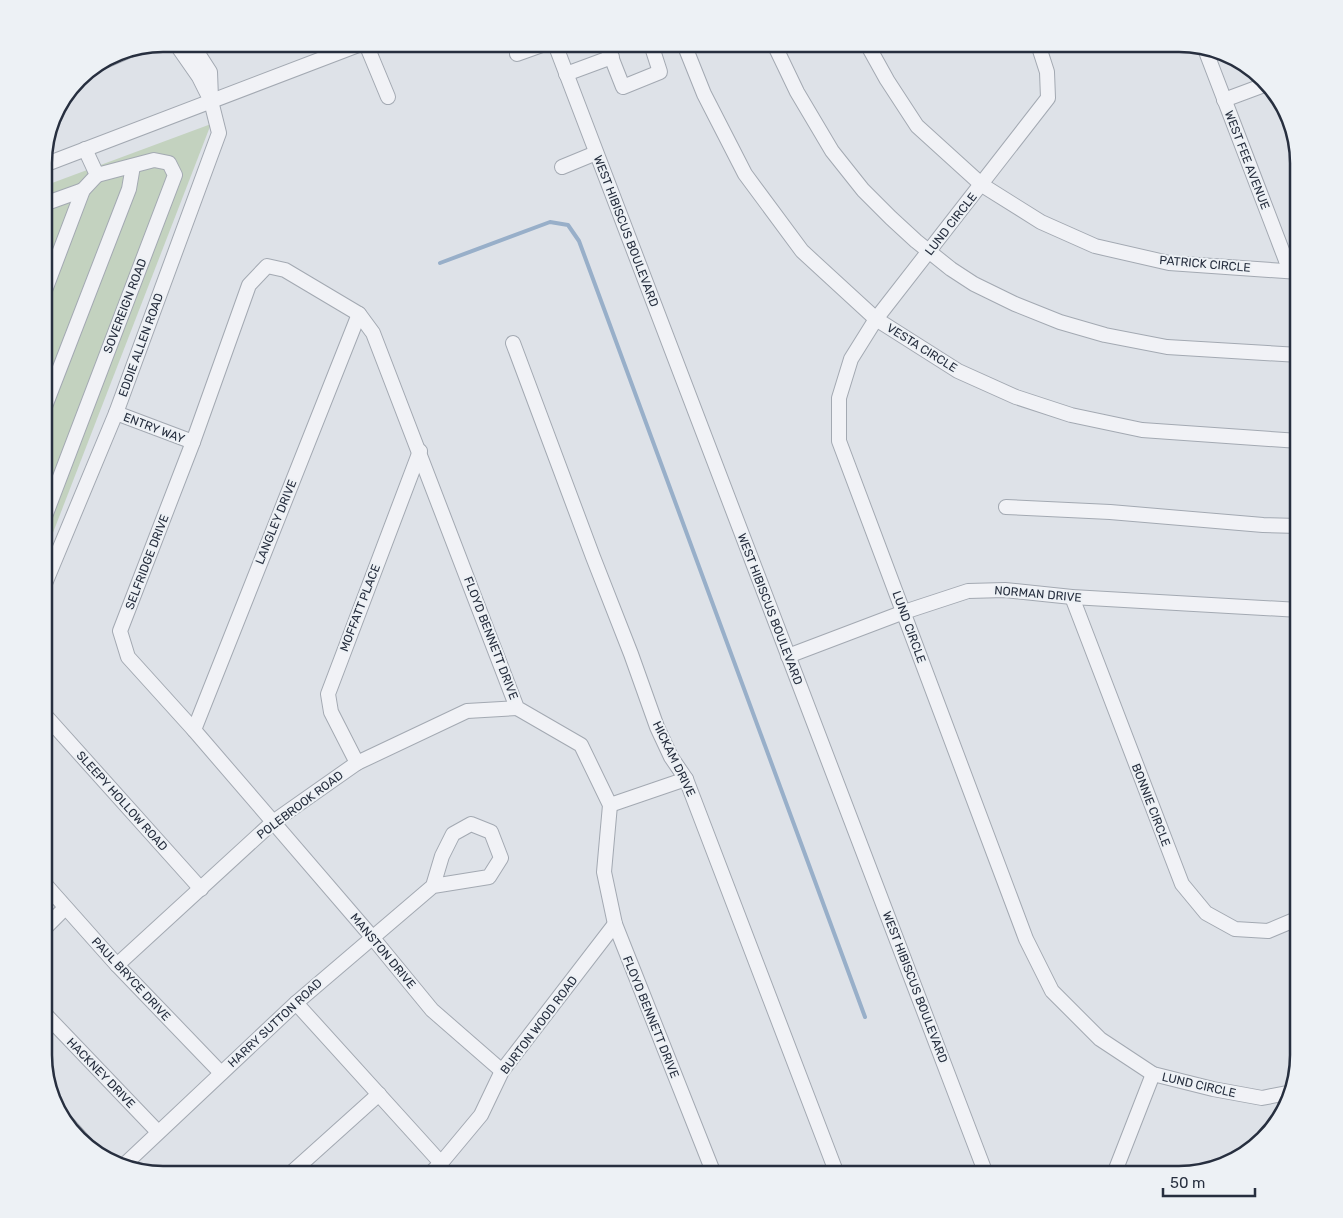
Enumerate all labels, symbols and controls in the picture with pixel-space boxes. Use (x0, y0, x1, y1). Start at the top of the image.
street label: WEST FEE AVENUE (1222, 109, 1272, 211)
street label: WEST HIBISCUS BOULEVARD (591, 153, 661, 309)
street label: LUND CIRCLE (922, 190, 980, 258)
street label: PATRICK CIRCLE (1159, 253, 1251, 275)
street label: SOVEREIGN ROAD (100, 257, 150, 355)
street label: EDDIE ALLEN ROAD (116, 291, 166, 399)
street label: VESTA CIRCLE (884, 321, 960, 375)
street label: ENTRY WAY (121, 410, 187, 446)
street label: LANGLEY DRIVE (253, 478, 299, 566)
street label: SELFRIDGE DRIVE (122, 512, 172, 612)
street label: WEST HIBISCUS BOULEVARD (735, 531, 805, 687)
street label: MOFFATT PLACE (337, 562, 383, 654)
street label: FLOYD BENNETT DRIVE (461, 574, 521, 702)
street label: NORMAN DRIVE (994, 583, 1082, 605)
street label: LUND CIRCLE (889, 589, 929, 665)
street label: HICKAM DRIVE (650, 719, 698, 799)
street label: SLEEPY HOLLOW ROAD (74, 748, 170, 854)
street label: BONNIE CIRCLE (1129, 762, 1173, 848)
street label: POLEBROOK ROAD (254, 768, 346, 842)
street label: WEST HIBISCUS BOULEVARD (880, 909, 950, 1065)
street label: MANSTON DRIVE (347, 910, 419, 992)
street label: PAUL BRYCE DRIVE (89, 934, 173, 1024)
street label: FLOYD BENNETT DRIVE (620, 954, 682, 1080)
street label: BURTON WOOD ROAD (498, 973, 580, 1077)
street label: HARRY SUTTON ROAD (225, 976, 325, 1070)
street label: HACKNEY DRIVE (64, 1035, 138, 1111)
street label: LUND CIRCLE (1161, 1070, 1237, 1100)
scale bar (1163, 1166, 1256, 1198)
text: 50 m (1170, 1174, 1205, 1192)

